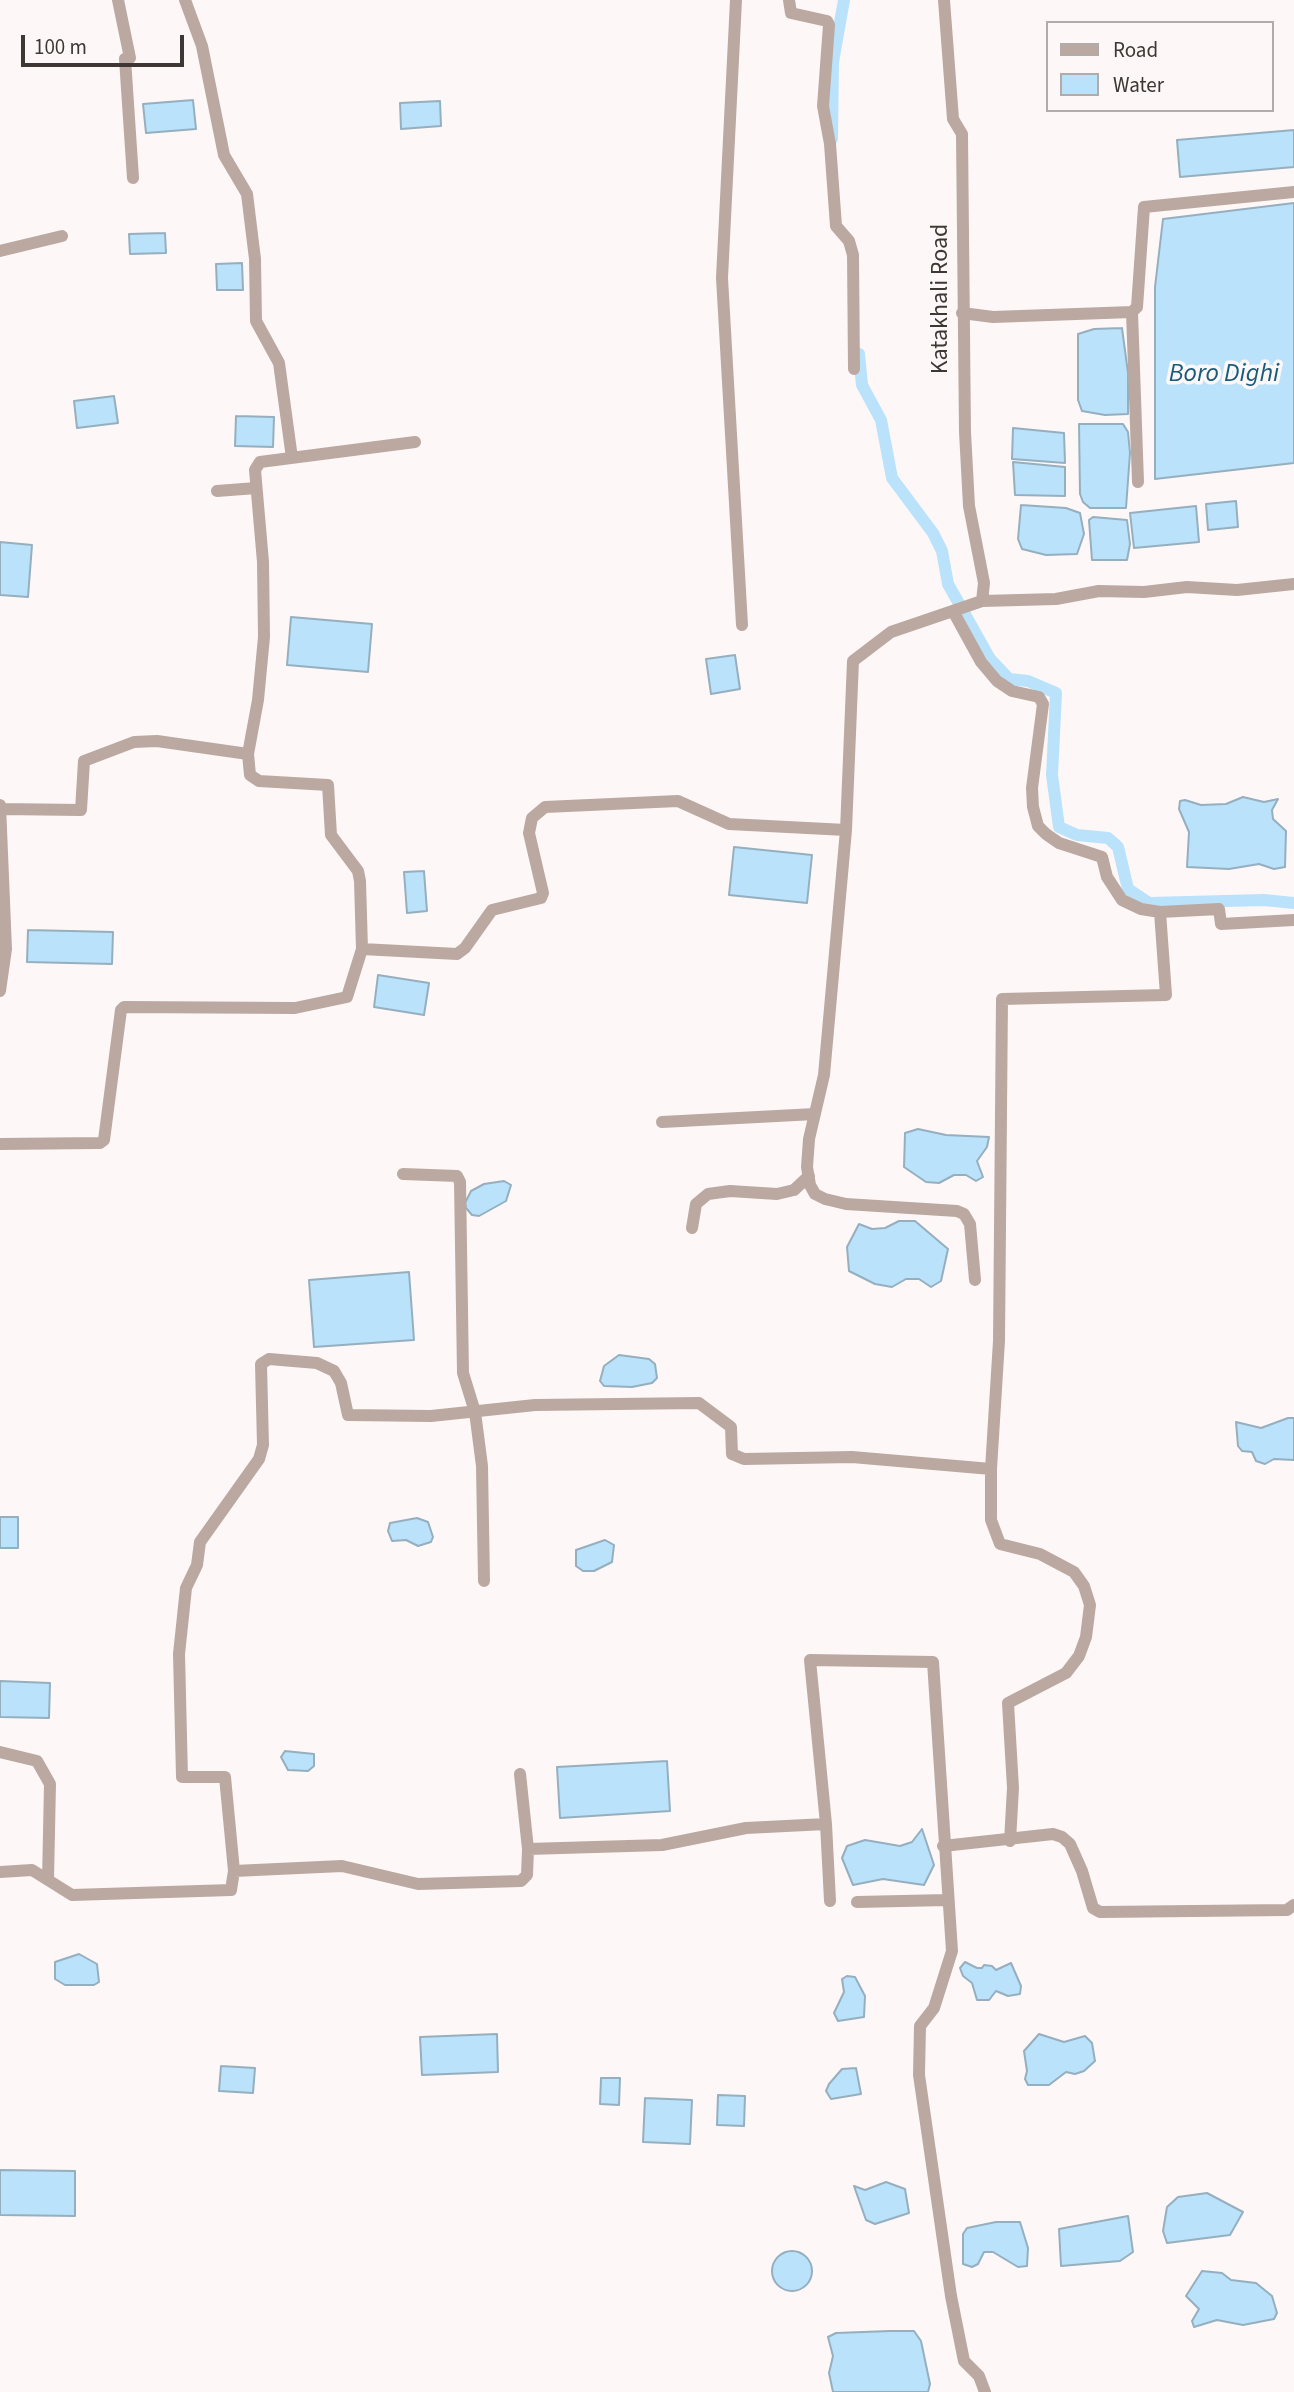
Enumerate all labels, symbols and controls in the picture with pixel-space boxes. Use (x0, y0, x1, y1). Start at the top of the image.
scale bar (24, 21, 187, 65)
legend (1046, 21, 1273, 112)
text: 100 m (34, 32, 87, 62)
text: Road (1113, 35, 1158, 65)
text: Water (1113, 70, 1164, 100)
street label: Katakhali Road (928, 224, 956, 374)
water label: Boro Dighi (1169, 359, 1279, 391)

